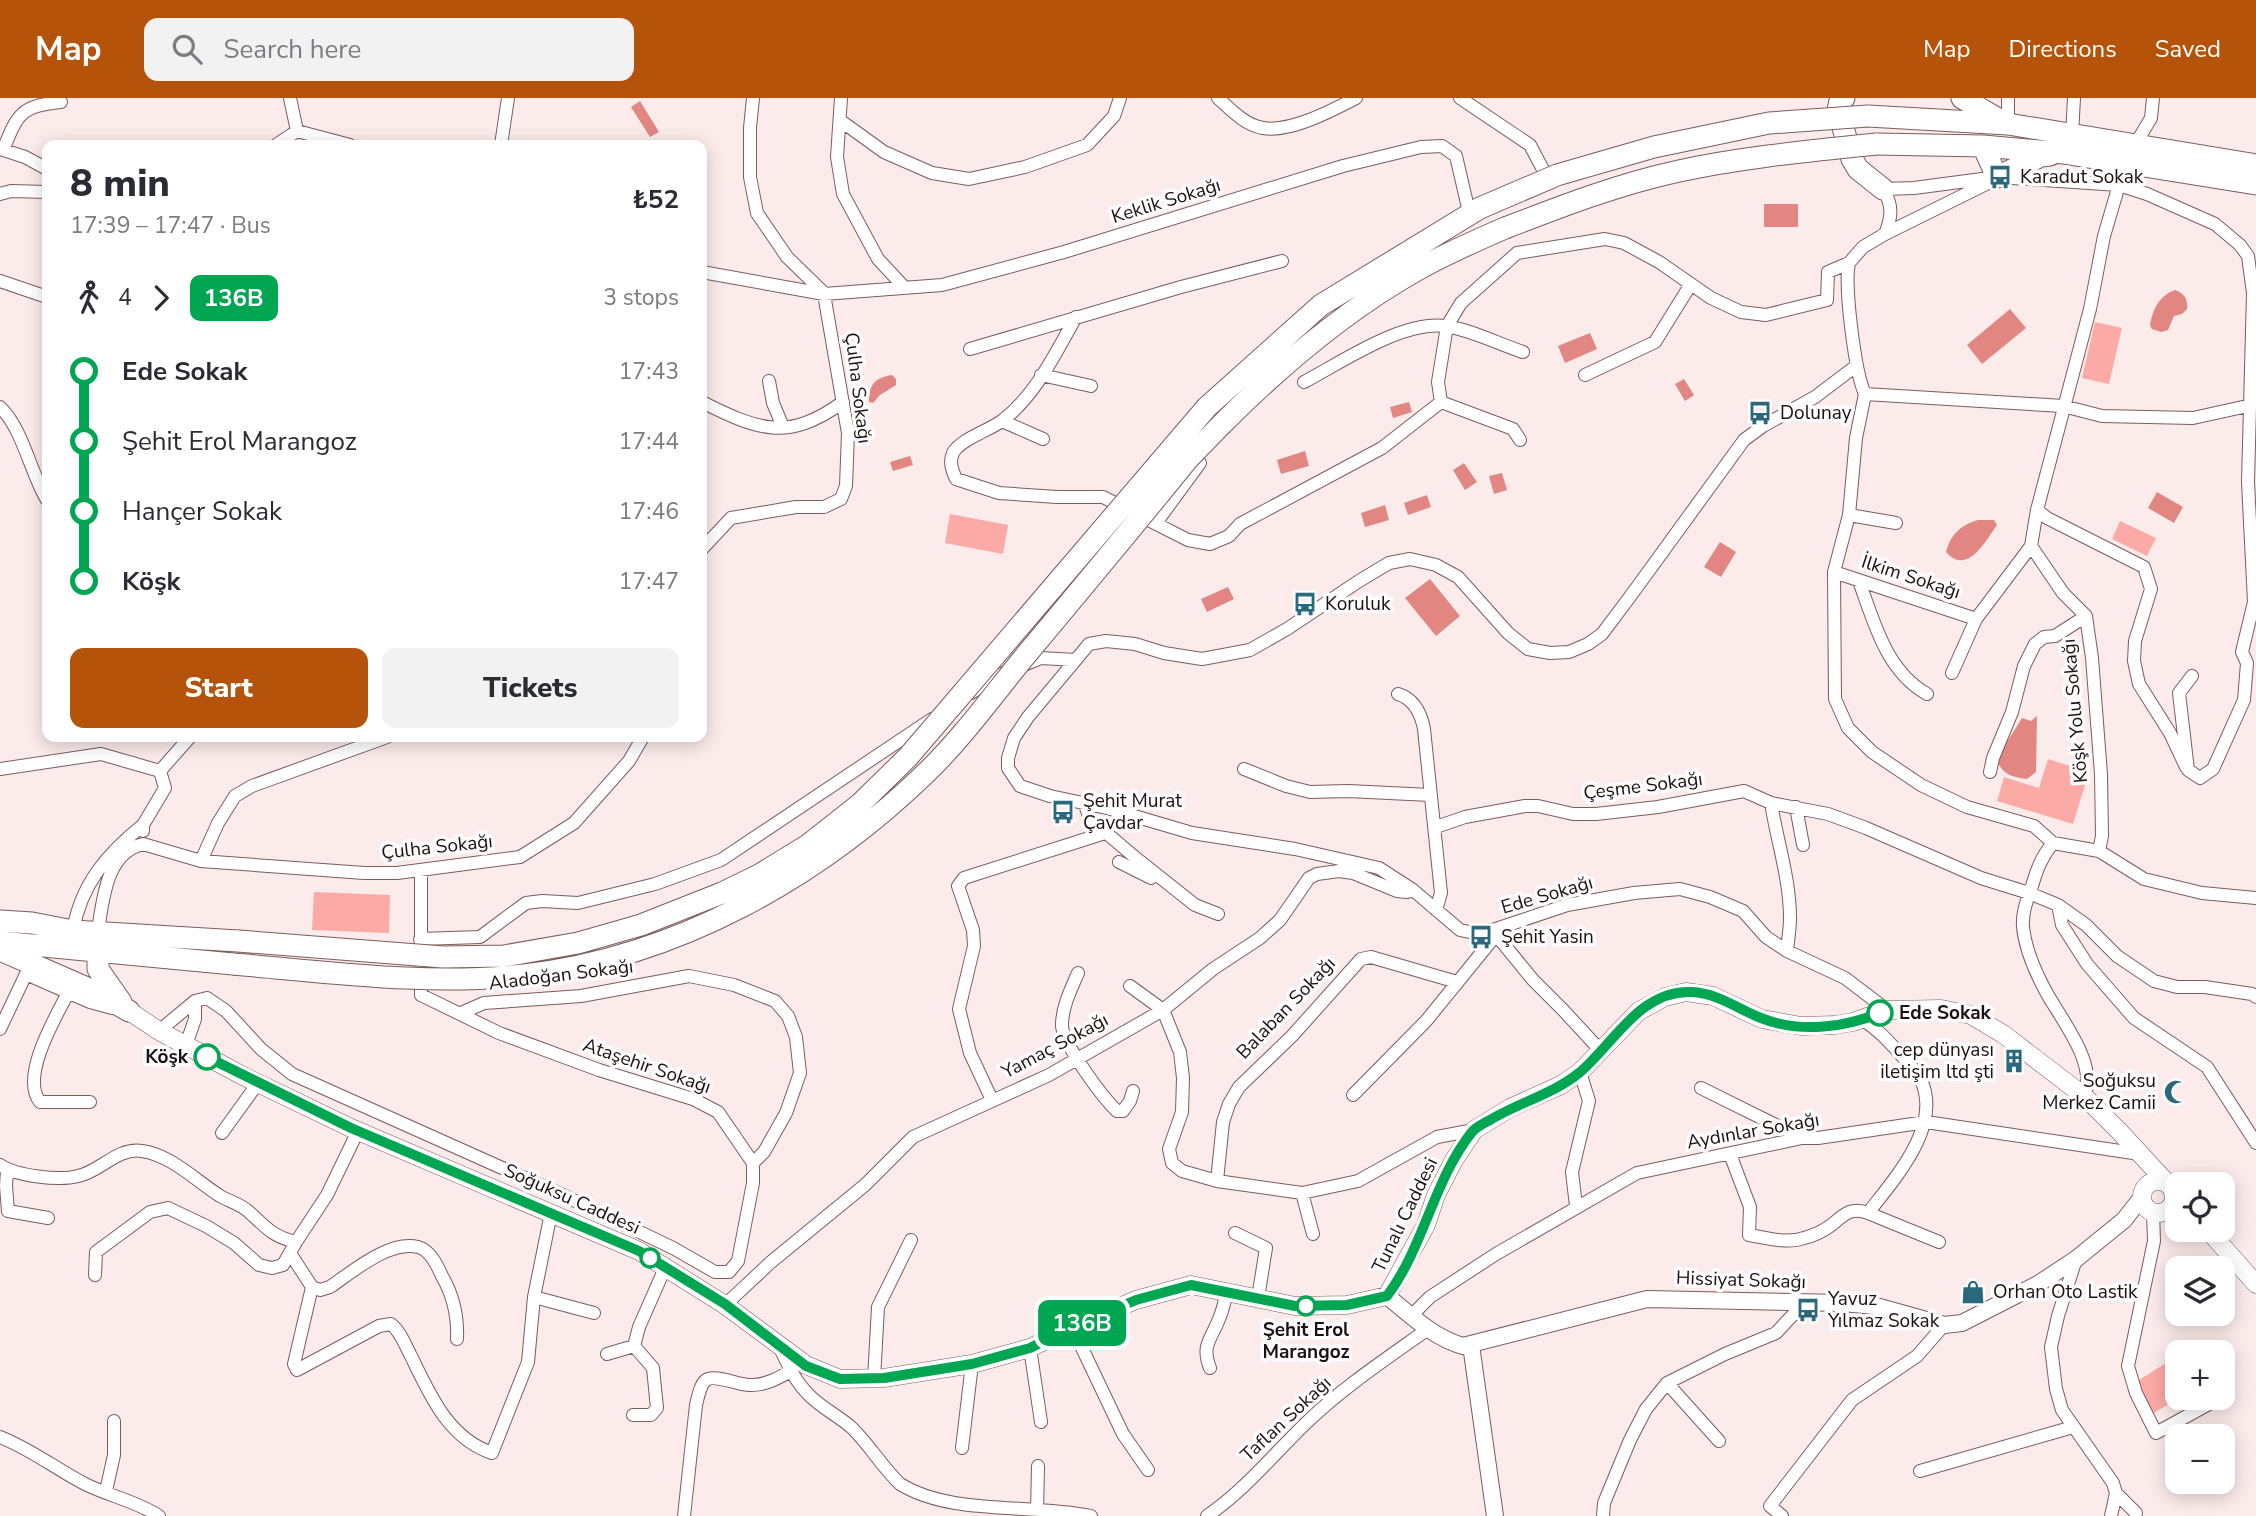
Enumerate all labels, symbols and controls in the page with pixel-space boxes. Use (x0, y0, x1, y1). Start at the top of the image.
search box (144, 18, 634, 81)
text: Map (35, 27, 102, 72)
icon: search (168, 30, 206, 68)
text: Search here (224, 32, 361, 67)
text: Map (1923, 33, 1970, 65)
text: Directions (2008, 33, 2117, 65)
text: Saved (2155, 33, 2221, 65)
text: 8 min (70, 158, 170, 209)
bus stop icon: Karadut Sokak (1986, 163, 2014, 191)
place label: Karadut Sokak (2020, 164, 2144, 190)
street label: Keklik Sokağı (1108, 172, 1224, 230)
text: ₺52 (632, 182, 679, 217)
text: 17:39 – 17:47 · Bus (70, 210, 271, 241)
icon: walk (70, 279, 108, 317)
icon: forward (142, 279, 180, 317)
text: 4 (118, 282, 132, 313)
text: 136B (204, 282, 264, 314)
text: 3 stops (603, 282, 679, 313)
street label: Çulha Sokağı (838, 331, 878, 445)
text: Ede Sokak (122, 354, 248, 389)
text: 17:43 (619, 356, 679, 387)
bus stop icon: Dolunay (1746, 399, 1774, 427)
place label: Dolunay (1780, 400, 1852, 426)
text: Şehit Erol Marangoz (122, 424, 357, 459)
text: 17:44 (619, 426, 679, 457)
text: Hançer Sokak (122, 494, 282, 529)
text: 17:46 (619, 496, 679, 527)
street label: İlkim Sokağı (1858, 549, 1964, 605)
text: Köşk (122, 564, 181, 599)
text: 17:47 (619, 566, 679, 597)
bus stop icon: Koruluk (1291, 590, 1319, 618)
place label: Koruluk (1325, 591, 1391, 617)
street label: Köşk Yolu Sokağı (2056, 638, 2094, 784)
button: Start (70, 648, 368, 728)
button: Tickets (382, 648, 679, 728)
street label: Çeşme Sokağı (1582, 766, 1704, 806)
place label: Şehit Murat Çavdar (1083, 788, 1182, 836)
bus stop icon: Şehit Murat Çavdar (1049, 798, 1077, 826)
street label: Çulha Sokağı (380, 828, 494, 866)
street label: Ede Sokağı (1498, 870, 1596, 920)
bus stop icon: Şehit Yasin (1467, 923, 1495, 951)
place label: Şehit Yasin (1501, 924, 1594, 950)
street label: Balaban Sokağı (1231, 951, 1341, 1065)
street label: Aladoğan Sokağı (487, 953, 635, 997)
marker: Ede Sokak (1867, 1000, 1893, 1026)
place label: Ede Sokak (1899, 1000, 1992, 1026)
street label: Yamaç Sokağı (996, 1007, 1113, 1085)
street label: Ataşehir Sokağı (580, 1032, 714, 1100)
place label: cep dünyası iletişim ltd şti (1880, 1037, 1994, 1085)
place label: Köşk (145, 1044, 189, 1070)
marker: Köşk (194, 1044, 220, 1070)
building icon: cep dünyası iletişim ltd şti (2000, 1047, 2028, 1075)
place label: Soğuksu Merkez Camii (2042, 1068, 2156, 1116)
mosque icon: Soğuksu Merkez Camii (2162, 1078, 2190, 1106)
street label: Aydınlar Sokağı (1685, 1107, 1821, 1155)
street label: Tunalı Caddesi (1366, 1153, 1444, 1277)
street label: Soğuksu Caddesi (500, 1157, 644, 1241)
map controls (2165, 1172, 2235, 1494)
button: locate (2165, 1172, 2235, 1242)
unlabelled marker (640, 1248, 660, 1268)
button: layers (2165, 1256, 2235, 1326)
street label: Hissiyat Sokağı (1676, 1265, 1806, 1295)
shop icon: Orhan Oto Lastik (1959, 1278, 1987, 1306)
place label: Orhan Oto Lastik (1993, 1279, 2138, 1305)
place label: Yavuz Yılmaz Sokak (1827, 1286, 1940, 1334)
marker: Şehit Erol Marangoz (1296, 1296, 1316, 1316)
bus stop icon: Yavuz Yılmaz Sokak (1794, 1296, 1822, 1324)
line badge: 136B (1033, 1300, 1131, 1346)
text: 136B (1052, 1307, 1112, 1339)
place label: Şehit Erol Marangoz (1262, 1317, 1350, 1365)
button: + (2165, 1340, 2235, 1410)
street label: Taflan Sokağı (1235, 1370, 1337, 1468)
button: − (2165, 1424, 2235, 1494)

